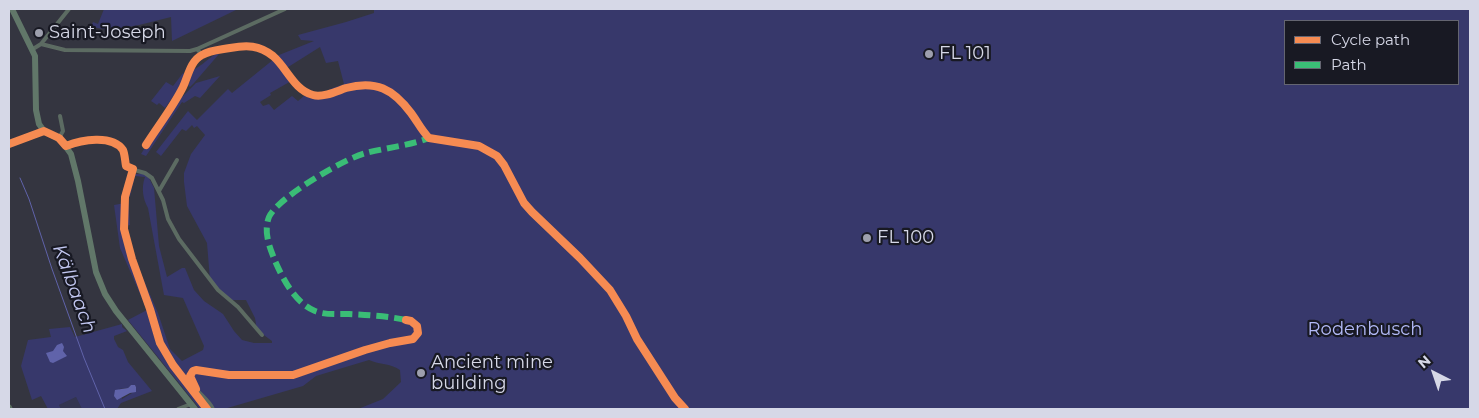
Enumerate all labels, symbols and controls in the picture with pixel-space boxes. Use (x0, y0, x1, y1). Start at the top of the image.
legend (1284, 20, 1459, 85)
place label: Saint-Joseph (49, 22, 166, 44)
marker: Saint-Joseph (33, 27, 45, 39)
text: Cycle path (1331, 30, 1410, 49)
place label: FL 101 (939, 43, 991, 65)
marker: FL 101 (923, 48, 935, 60)
text: Path (1331, 55, 1367, 74)
place label: FL 100 (877, 227, 934, 249)
marker: FL 100 (861, 232, 873, 244)
water label: Kälbaach (47, 241, 101, 337)
park label: Rodenbusch (1308, 319, 1422, 341)
north arrow (1409, 348, 1459, 398)
text: N (1414, 351, 1434, 372)
place label: Ancient mine building (431, 352, 553, 394)
marker: Ancient mine building (415, 367, 427, 379)

